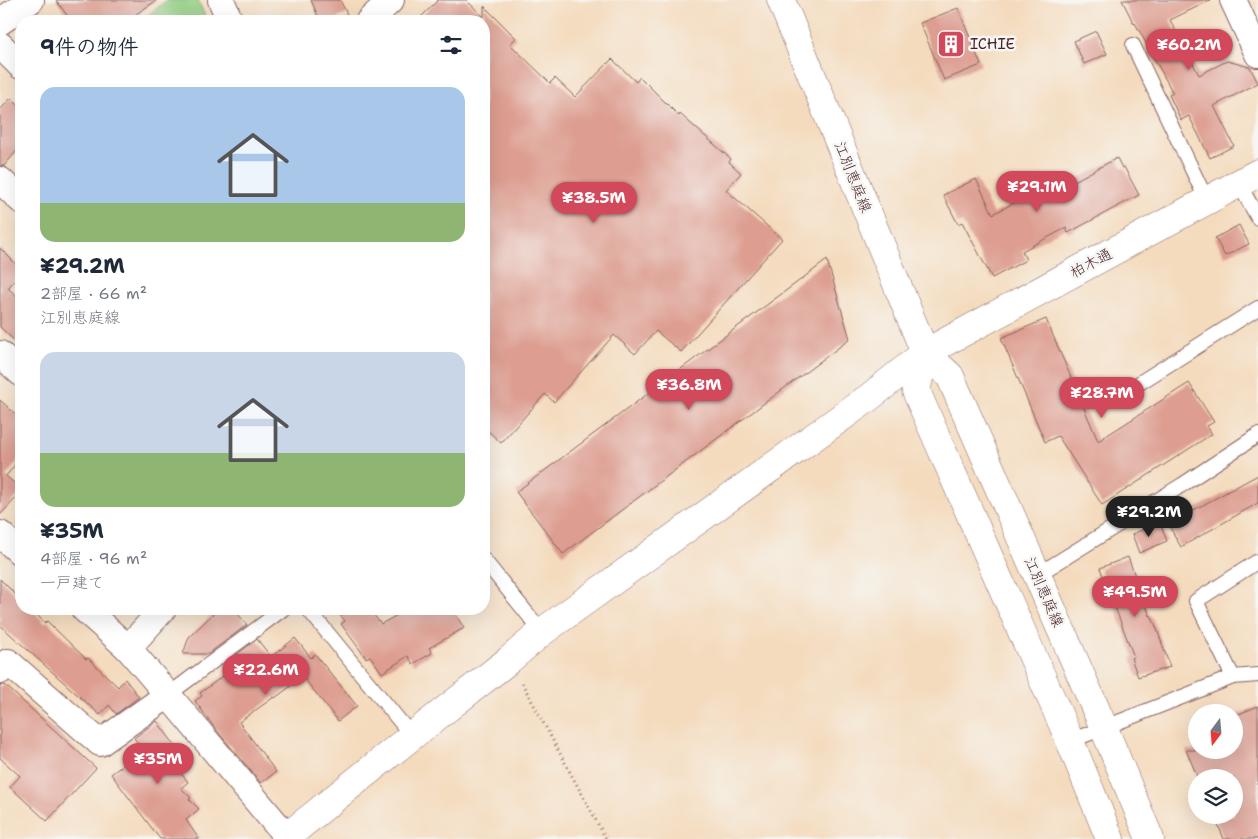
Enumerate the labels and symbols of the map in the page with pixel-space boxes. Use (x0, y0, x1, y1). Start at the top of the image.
pin: ¥60.2M (1148, 28, 1230, 71)
building icon: ICHIE (936, 29, 966, 59)
place label: ICHIE (970, 34, 1015, 54)
street label: 江別恵庭線 (830, 138, 876, 216)
pin: ¥29.1M (996, 170, 1078, 213)
pin: ¥38.5M (553, 182, 635, 224)
street label: 柏木通 (1066, 244, 1116, 282)
pin: ¥36.8M (648, 368, 730, 411)
pin: ¥28.7M (1061, 376, 1143, 419)
pin: ¥29.2M (1108, 496, 1190, 538)
street label: 江別恵庭線 (1020, 554, 1068, 630)
pin: ¥49.5M (1094, 576, 1176, 618)
pin: ¥22.6M (225, 654, 307, 696)
north arrow (1188, 704, 1242, 759)
pin: ¥35M (128, 742, 188, 785)

